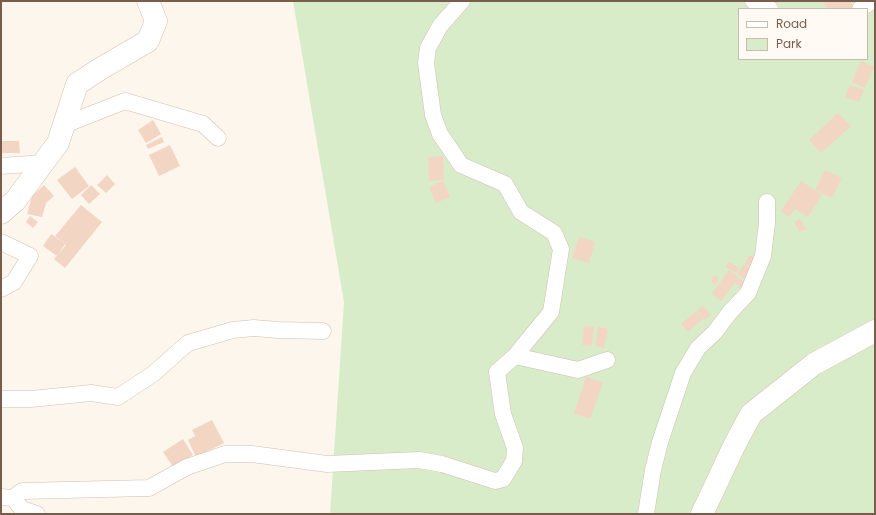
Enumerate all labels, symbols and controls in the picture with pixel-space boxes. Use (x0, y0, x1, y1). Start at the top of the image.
legend (738, 8, 868, 60)
text: Road (776, 15, 807, 32)
text: Park (776, 35, 802, 52)

